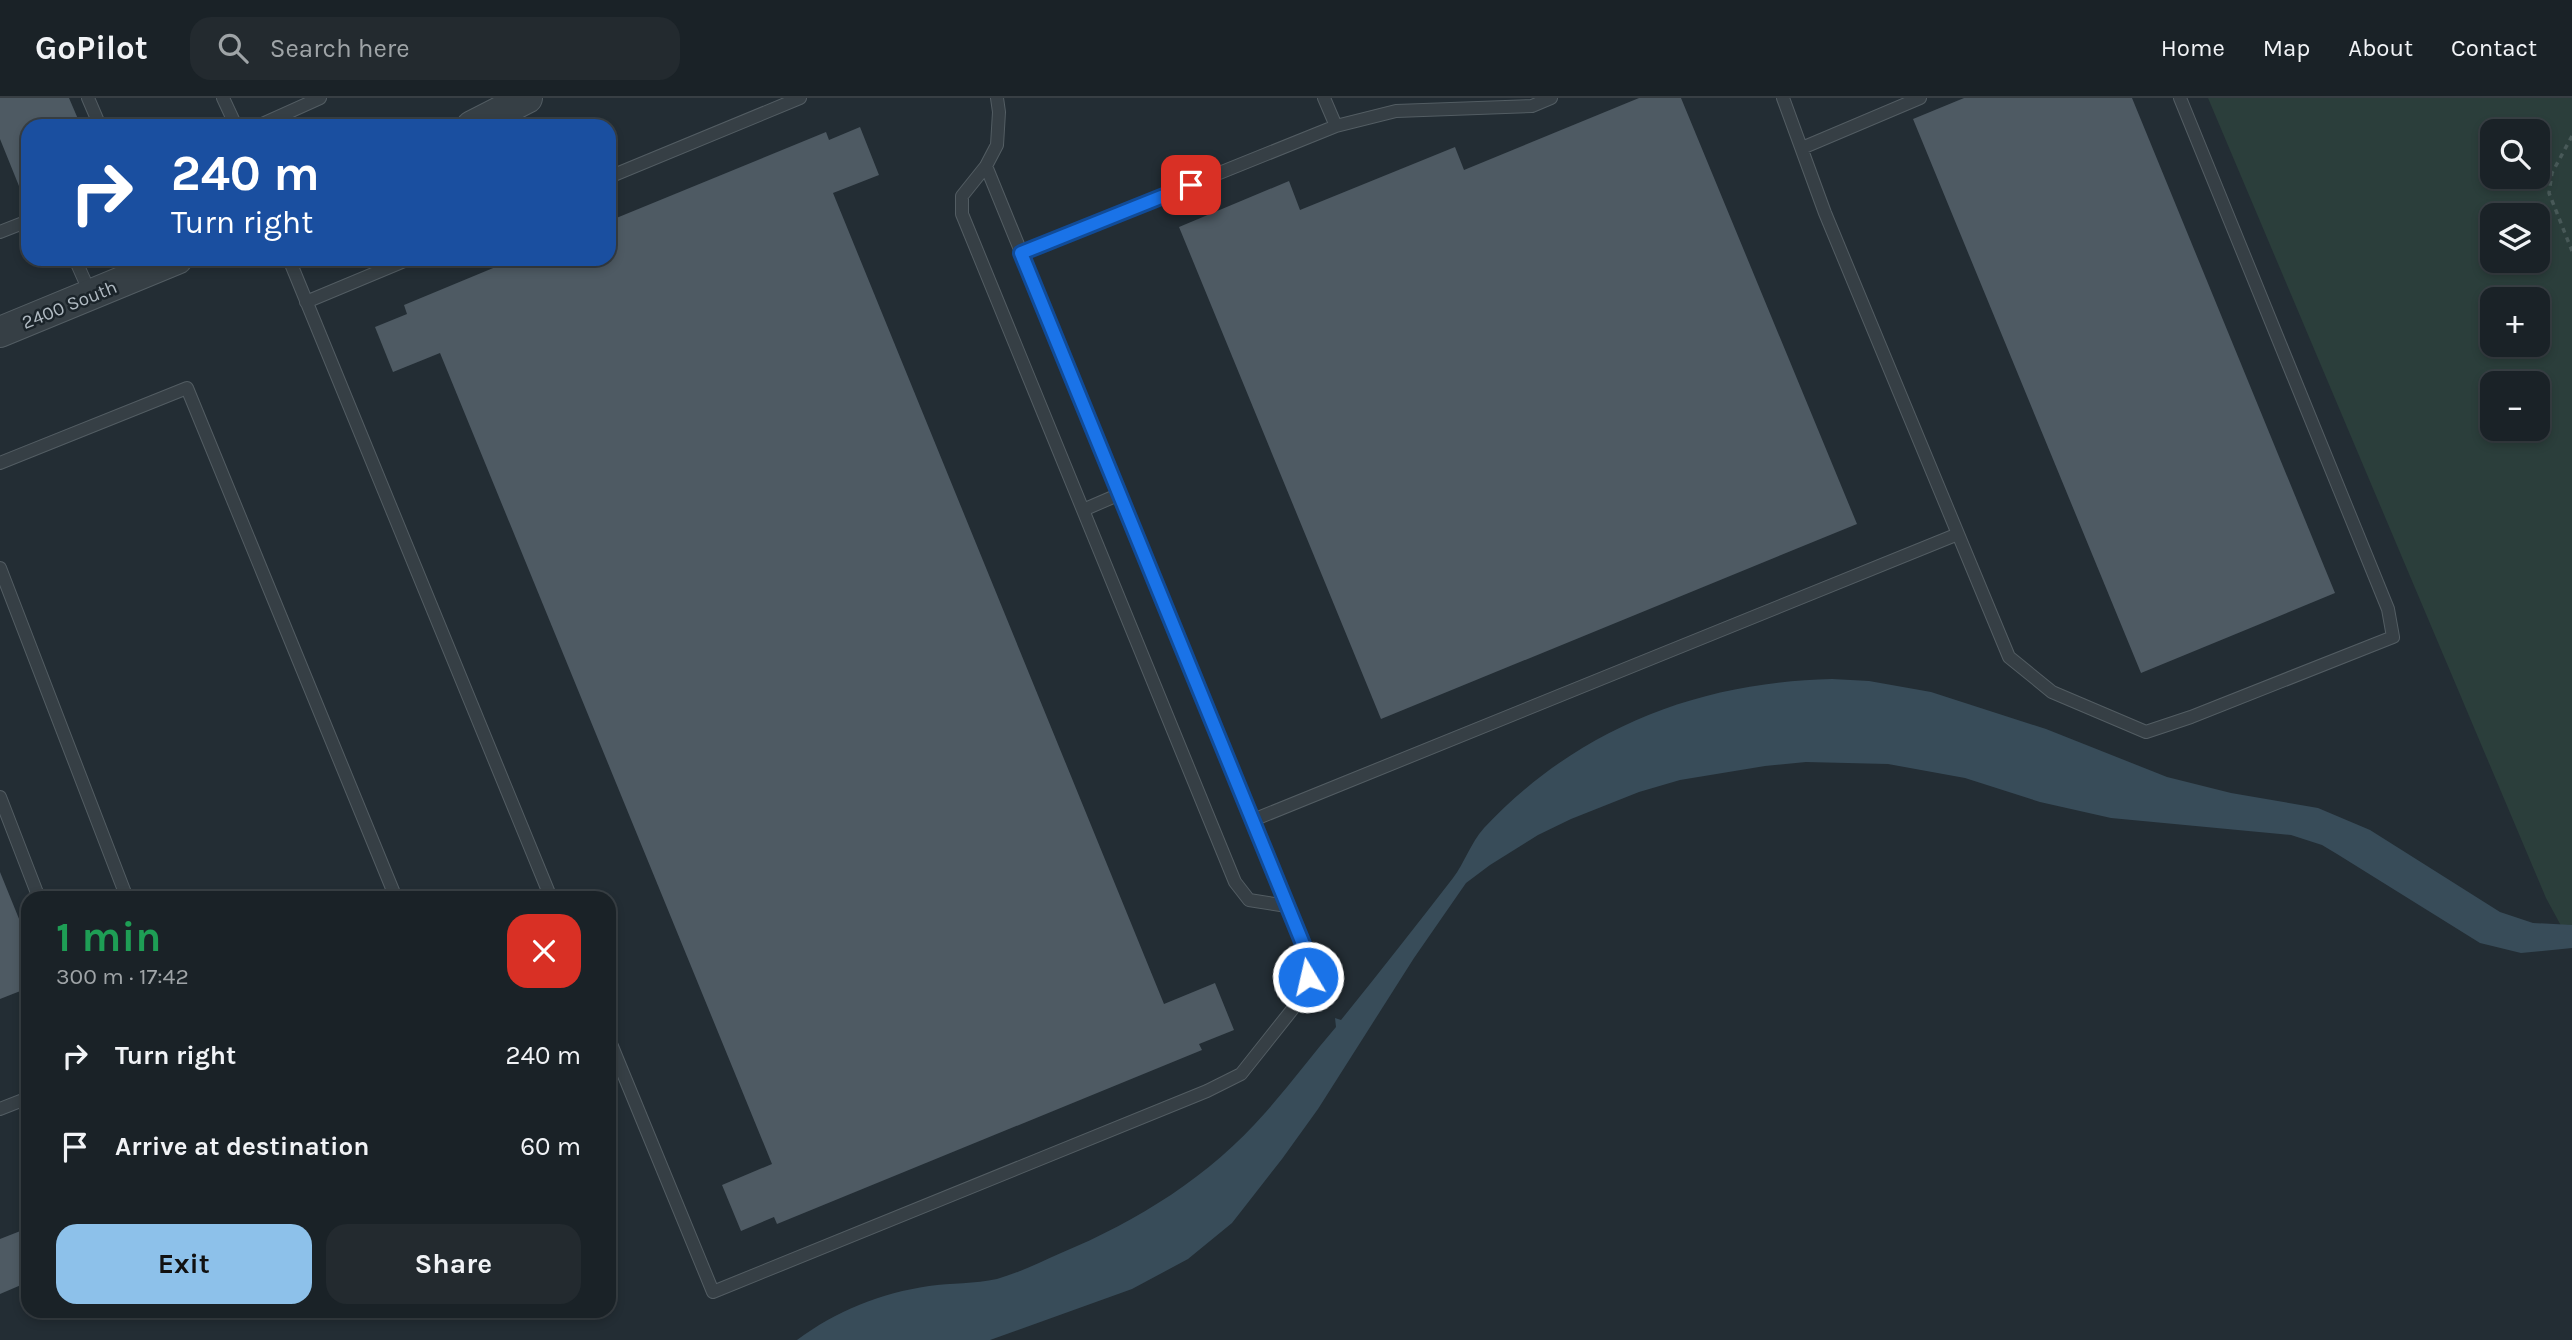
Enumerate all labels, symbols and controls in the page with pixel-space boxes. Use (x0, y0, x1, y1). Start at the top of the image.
search box (190, 17, 680, 80)
text: GoPilot (35, 29, 148, 67)
icon: search (214, 29, 252, 67)
text: Search here (270, 33, 410, 64)
text: Home (2161, 34, 2225, 62)
text: Map (2263, 34, 2310, 62)
text: About (2348, 34, 2413, 62)
text: Contact (2451, 34, 2537, 62)
map controls (2480, 119, 2550, 441)
button: search (2480, 119, 2550, 189)
text: 240 m (171, 145, 320, 202)
icon: right (56, 147, 147, 238)
pin (1161, 155, 1221, 215)
icon: arrive (1172, 166, 1210, 204)
button: layers (2480, 203, 2550, 273)
text: Turn right (171, 204, 313, 241)
street label: 2400 South (19, 276, 120, 334)
button: + (2480, 287, 2550, 357)
button: − (2480, 371, 2550, 441)
text: 1 min (56, 912, 161, 962)
button: close (507, 914, 581, 988)
position arrow (1271, 940, 1345, 1014)
text: 300 m · 17:42 (56, 963, 189, 990)
icon: right (56, 1037, 94, 1075)
text: Turn right (115, 1040, 236, 1071)
text: 240 m (505, 1040, 581, 1071)
icon: arrive (56, 1128, 94, 1166)
text: Arrive at destination (115, 1131, 369, 1162)
text: 60 m (520, 1131, 581, 1162)
button: Exit (56, 1224, 312, 1304)
button: Share (326, 1224, 581, 1304)

